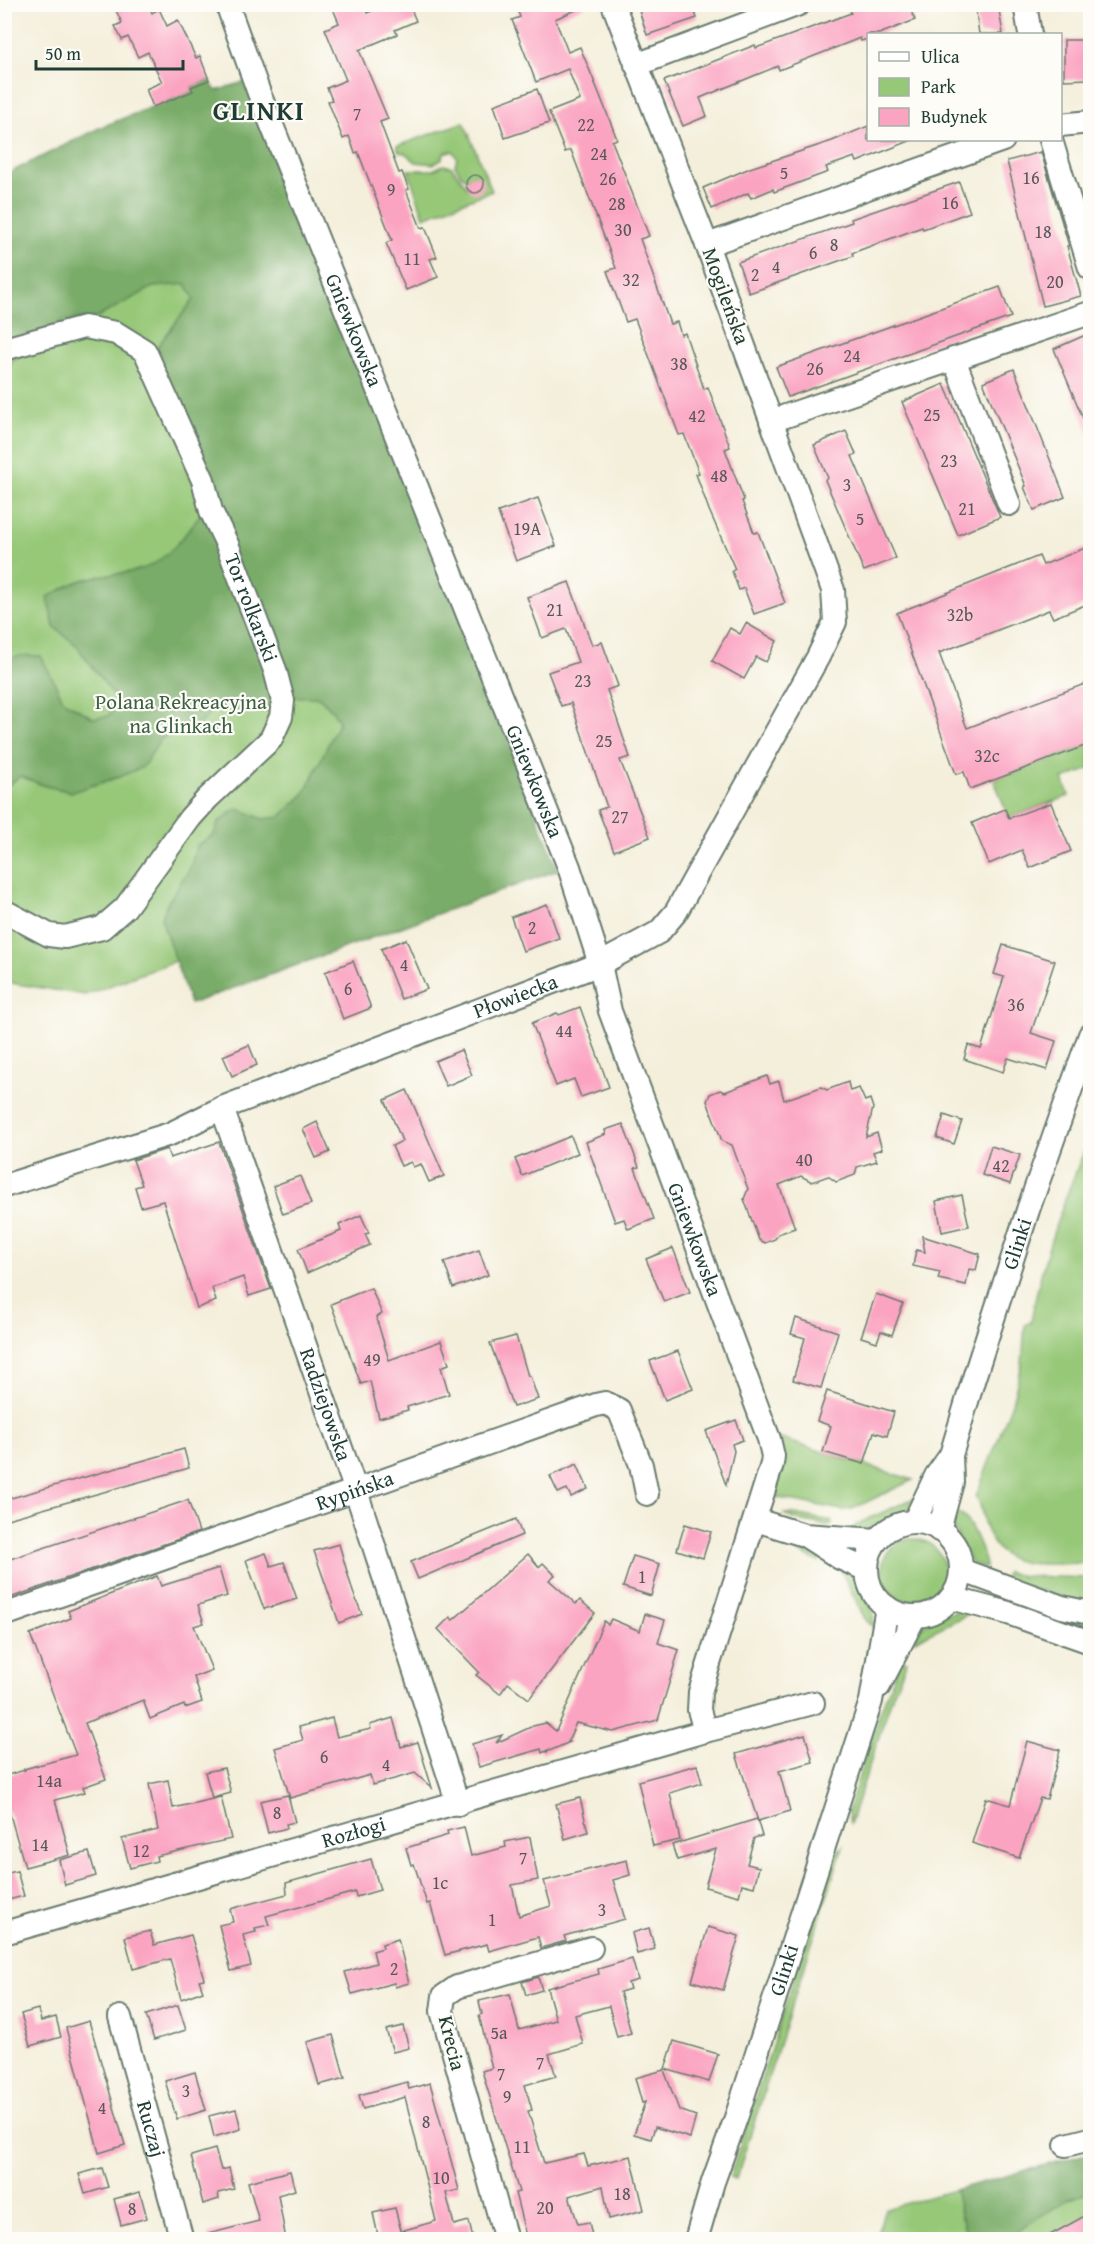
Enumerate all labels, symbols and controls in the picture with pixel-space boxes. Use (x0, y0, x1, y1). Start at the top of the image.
scale bar (36, 33, 183, 71)
legend (867, 33, 1062, 141)
text: 50 m (45, 40, 81, 67)
text: Ulica (921, 43, 960, 70)
text: Park (921, 73, 957, 100)
district label: GLINKI (213, 90, 305, 130)
house number: 7 (353, 100, 361, 127)
text: Budynek (921, 103, 988, 130)
house number: 22 (577, 111, 595, 138)
house number: 24 (590, 140, 608, 167)
house number: 5 (780, 159, 788, 186)
house number: 16 (1022, 164, 1040, 191)
house number: 26 (599, 165, 617, 192)
house number: 9 (387, 176, 395, 203)
house number: 16 (941, 189, 959, 216)
house number: 28 (608, 190, 626, 217)
house number: 30 (614, 216, 632, 243)
house number: 18 (1034, 218, 1052, 245)
house number: 8 (830, 231, 838, 258)
house number: 6 (809, 239, 817, 266)
street label: Mogileńska (695, 243, 758, 349)
house number: 11 (403, 245, 421, 272)
house number: 4 (772, 253, 780, 280)
house number: 2 (751, 261, 759, 288)
house number: 32 (622, 266, 640, 293)
house number: 20 (1046, 268, 1064, 295)
street label: Gniewkowska (318, 269, 391, 391)
house number: 24 (843, 342, 861, 369)
house number: 38 (670, 350, 688, 377)
house number: 26 (806, 355, 824, 382)
house number: 25 (923, 401, 941, 428)
house number: 42 (688, 402, 706, 429)
house number: 23 (940, 447, 958, 474)
house number: 48 (710, 462, 728, 489)
house number: 3 (843, 471, 851, 498)
house number: 21 (958, 495, 976, 522)
house number: 5 (856, 505, 864, 532)
house number: 19A (513, 515, 541, 542)
street label: Tor rolkarski (217, 549, 287, 666)
house number: 21 (546, 596, 564, 623)
house number: 32b (947, 601, 973, 628)
house number: 23 (574, 667, 592, 694)
park label: Polana Rekreacyjna na Glinkach (95, 686, 267, 741)
street label: Gniewkowska (499, 720, 572, 842)
house number: 25 (595, 727, 613, 754)
house number: 32c (974, 742, 1000, 769)
house number: 27 (611, 803, 629, 830)
house number: 2 (528, 914, 536, 941)
house number: 4 (400, 951, 408, 978)
street label: Płowiecka (468, 966, 562, 1026)
house number: 6 (344, 975, 352, 1002)
house number: 36 (1007, 991, 1025, 1018)
house number: 44 (555, 1017, 573, 1044)
house number: 40 (795, 1146, 813, 1173)
house number: 42 (992, 1152, 1010, 1179)
street label: Gniewkowska (660, 1178, 731, 1301)
street label: Glinki (994, 1214, 1039, 1273)
street label: Radziejowska (292, 1343, 360, 1465)
house number: 49 (363, 1346, 381, 1373)
street label: Rypińska (311, 1462, 398, 1518)
house number: 1 (638, 1563, 646, 1590)
house number: 6 (320, 1743, 328, 1770)
house number: 4 (382, 1751, 390, 1778)
house number: 14a (36, 1767, 62, 1794)
house number: 8 (273, 1799, 281, 1826)
street label: Rozłogi (318, 1808, 389, 1856)
house number: 14 (31, 1831, 49, 1858)
house number: 12 (132, 1837, 150, 1864)
house number: 7 (519, 1844, 527, 1871)
house number: 1c (432, 1869, 448, 1896)
house number: 3 (598, 1896, 606, 1923)
house number: 1 (488, 1906, 496, 1933)
street label: Glinki (761, 1940, 806, 2000)
house number: 2 (390, 1955, 398, 1982)
street label: Krecia (431, 2012, 474, 2074)
house number: 5a (490, 2019, 508, 2046)
house number: 7 (536, 2049, 544, 2076)
house number: 7 (497, 2060, 505, 2087)
house number: 3 (182, 2077, 190, 2104)
house number: 9 (503, 2083, 511, 2110)
house number: 4 (98, 2094, 106, 2121)
street label: Ruczaj (129, 2097, 174, 2161)
house number: 8 (422, 2108, 430, 2135)
house number: 11 (513, 2133, 531, 2160)
house number: 10 (432, 2164, 450, 2191)
house number: 18 (613, 2180, 631, 2207)
house number: 20 (536, 2194, 554, 2221)
house number: 8 (128, 2195, 136, 2222)

